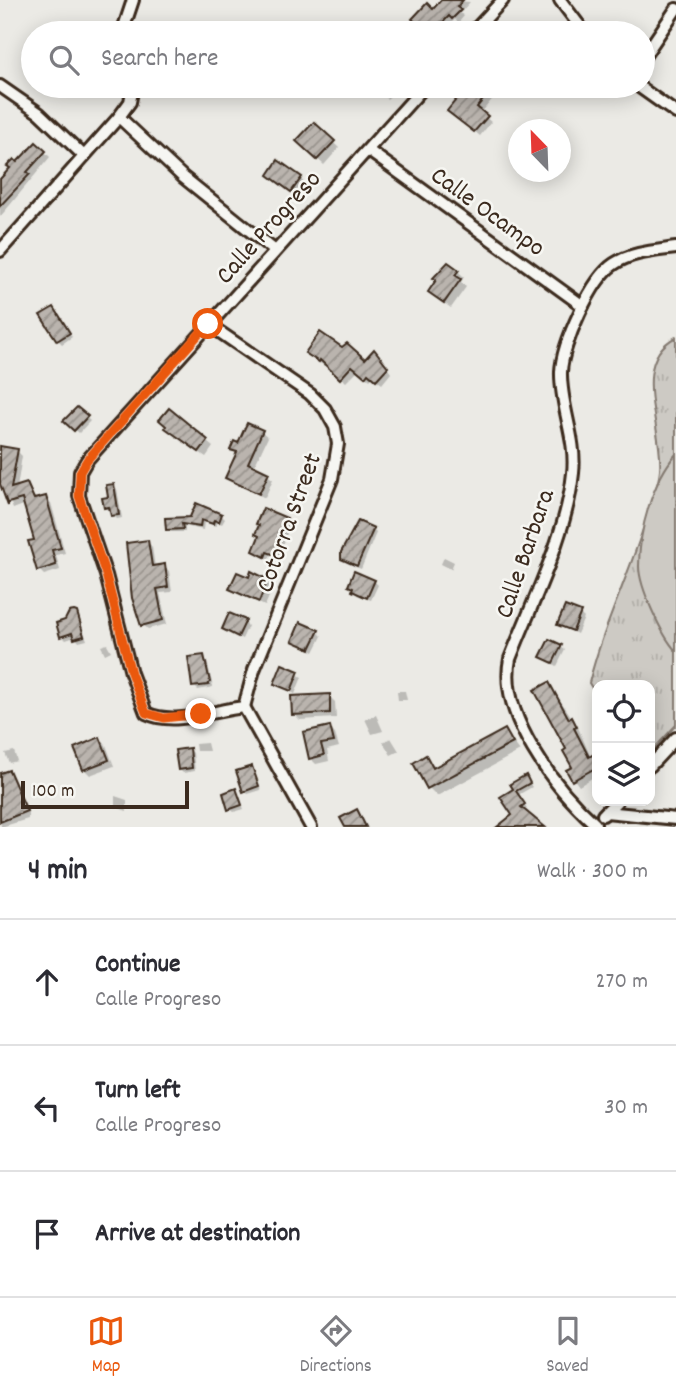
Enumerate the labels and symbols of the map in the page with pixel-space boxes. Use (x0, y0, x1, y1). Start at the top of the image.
north arrow (508, 119, 571, 182)
street label: Calle Ocampo (422, 159, 552, 267)
street label: Calle Progreso (208, 163, 331, 294)
route start (192, 308, 223, 339)
street label: Cotorra Street (248, 448, 333, 598)
street label: Calle Barbara (487, 484, 566, 624)
route end (185, 698, 216, 729)
scale bar (21, 778, 189, 810)

